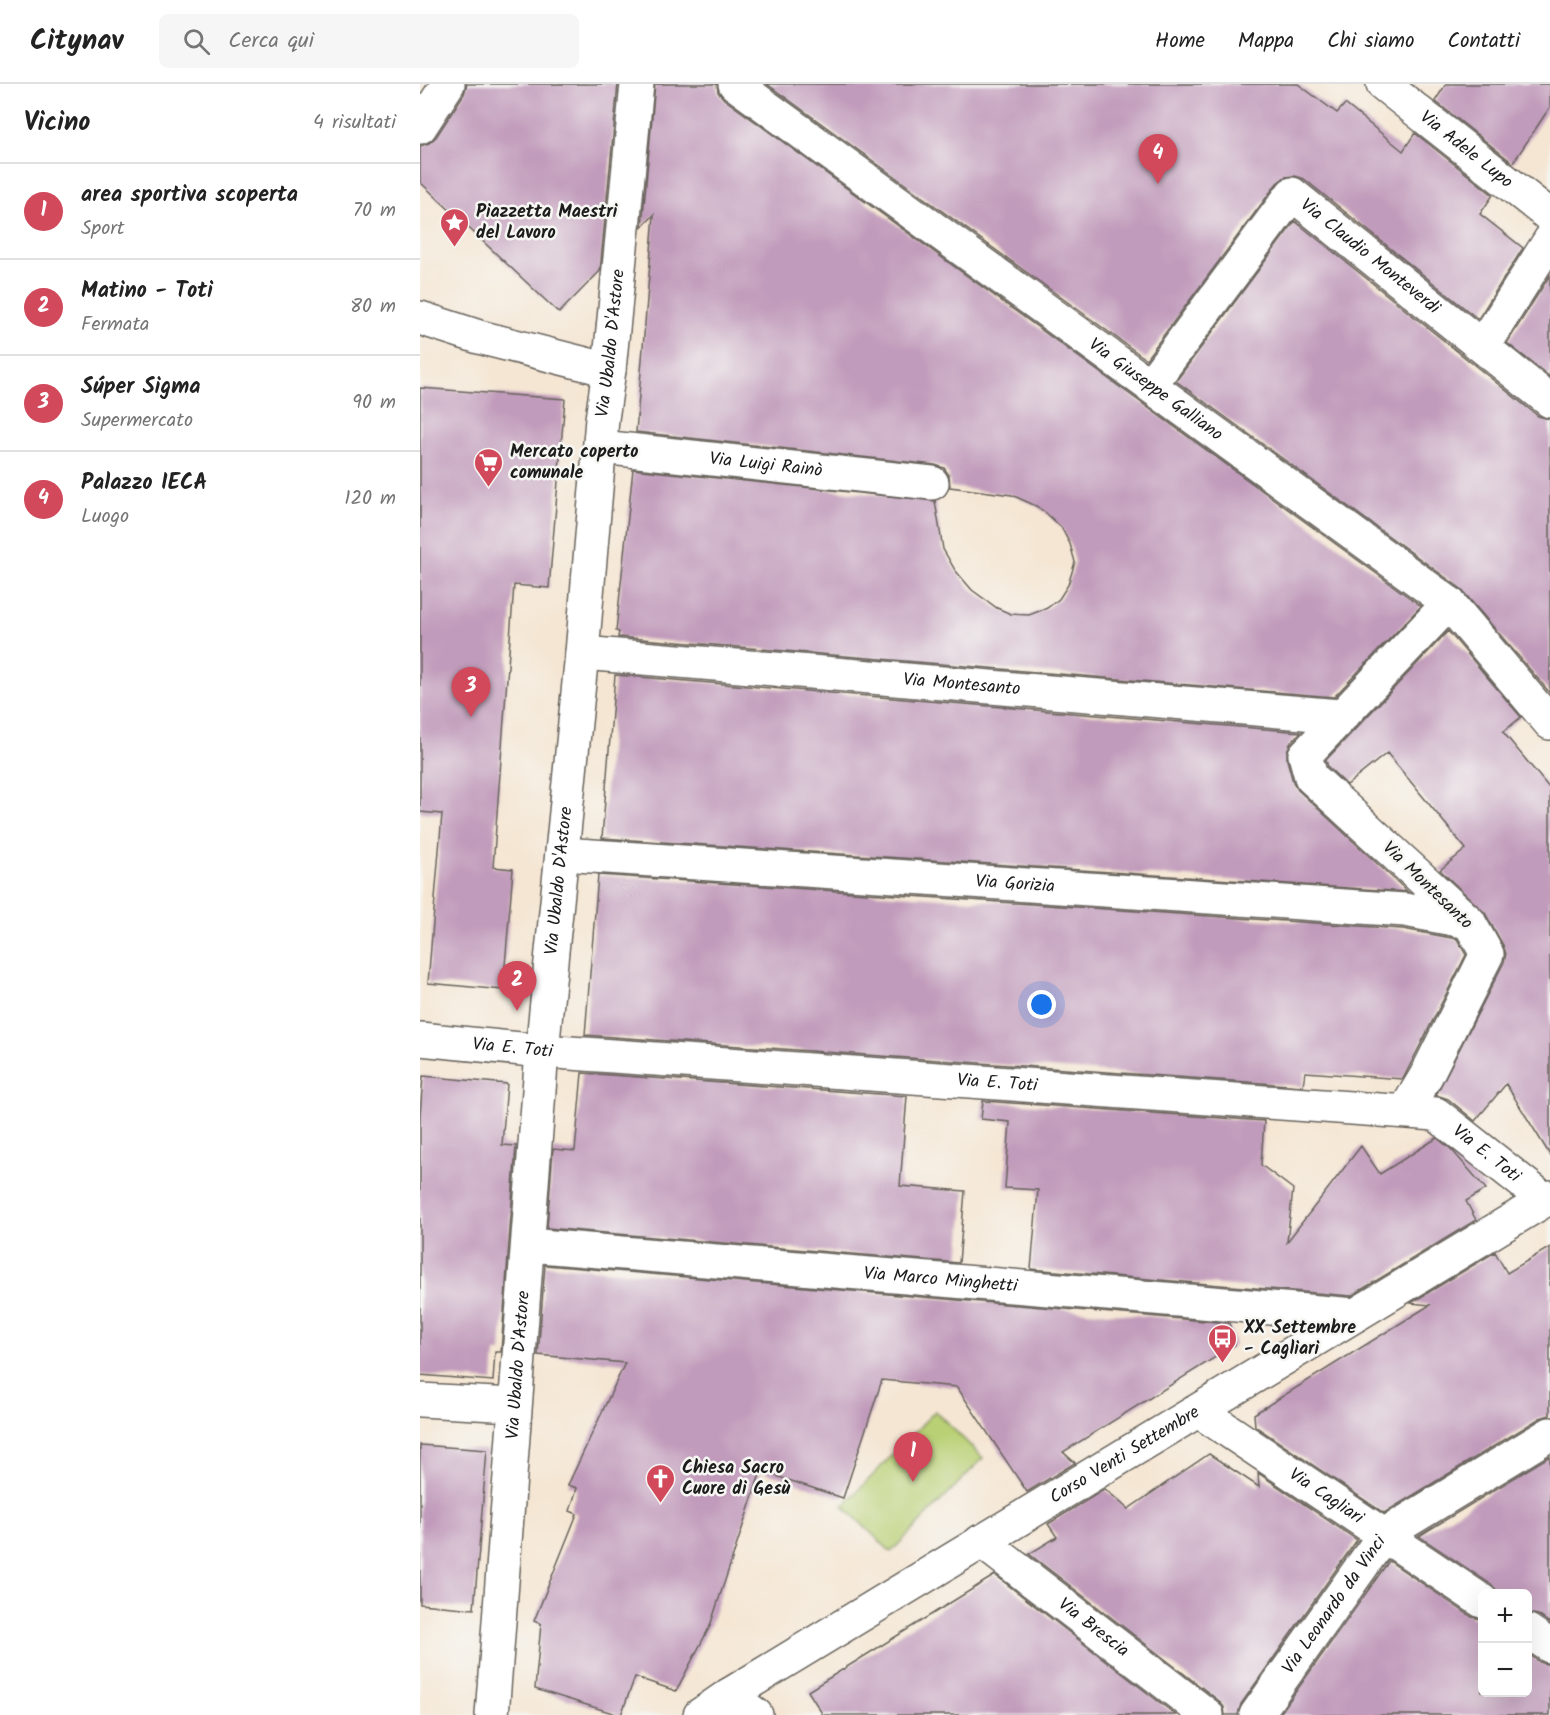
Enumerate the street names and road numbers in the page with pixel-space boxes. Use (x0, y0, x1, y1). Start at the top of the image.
street label: Via Adele Lupo (1413, 103, 1519, 196)
street label: Via Claudio Monteverdi (1294, 191, 1447, 322)
street label: Via Ubaldo D'Astore (588, 268, 633, 419)
street label: Via Giuseppe Galliano (1082, 331, 1229, 449)
street label: Via Luigi Rainò (708, 444, 824, 485)
street label: Via Montesanto (902, 665, 1021, 704)
street label: Via Ubaldo D'Astore (537, 805, 581, 956)
street label: Via Montesanto (1375, 835, 1479, 937)
street label: Via Gorizia (974, 867, 1056, 901)
street label: Via E. Toti (471, 1030, 554, 1066)
street label: Via E. Toti (956, 1066, 1039, 1100)
street label: Via E. Toti (1446, 1117, 1528, 1191)
street label: Via Marco Minghetti (862, 1259, 1019, 1301)
street label: Via Ubaldo D'Astore (498, 1290, 538, 1440)
street label: Corso Venti Settembre (1044, 1398, 1205, 1512)
street label: Via Cagliari (1283, 1461, 1370, 1532)
street label: Via Leonardo da Vinci (1275, 1529, 1394, 1680)
street label: Via Brescia (1052, 1591, 1135, 1665)

